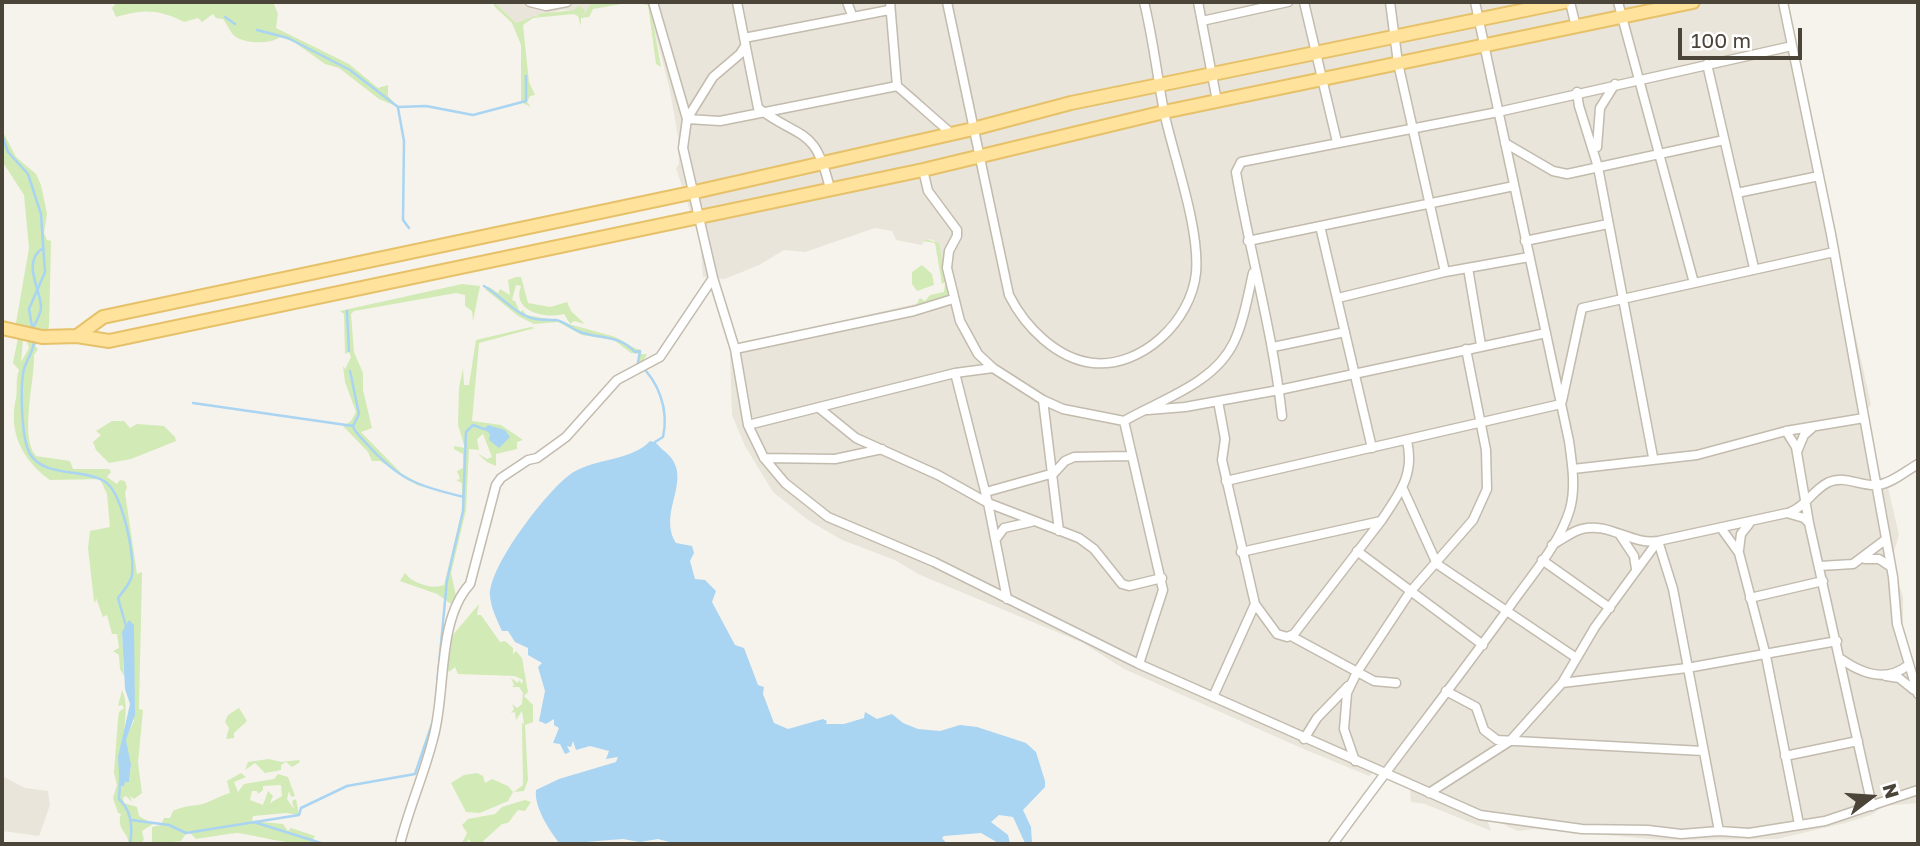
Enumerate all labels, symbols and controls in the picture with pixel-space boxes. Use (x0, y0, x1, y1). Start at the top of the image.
scale bar (1682, 14, 1806, 58)
text: 100 m (1691, 27, 1751, 53)
north arrow (1836, 762, 1906, 832)
text: N (1878, 780, 1905, 801)

